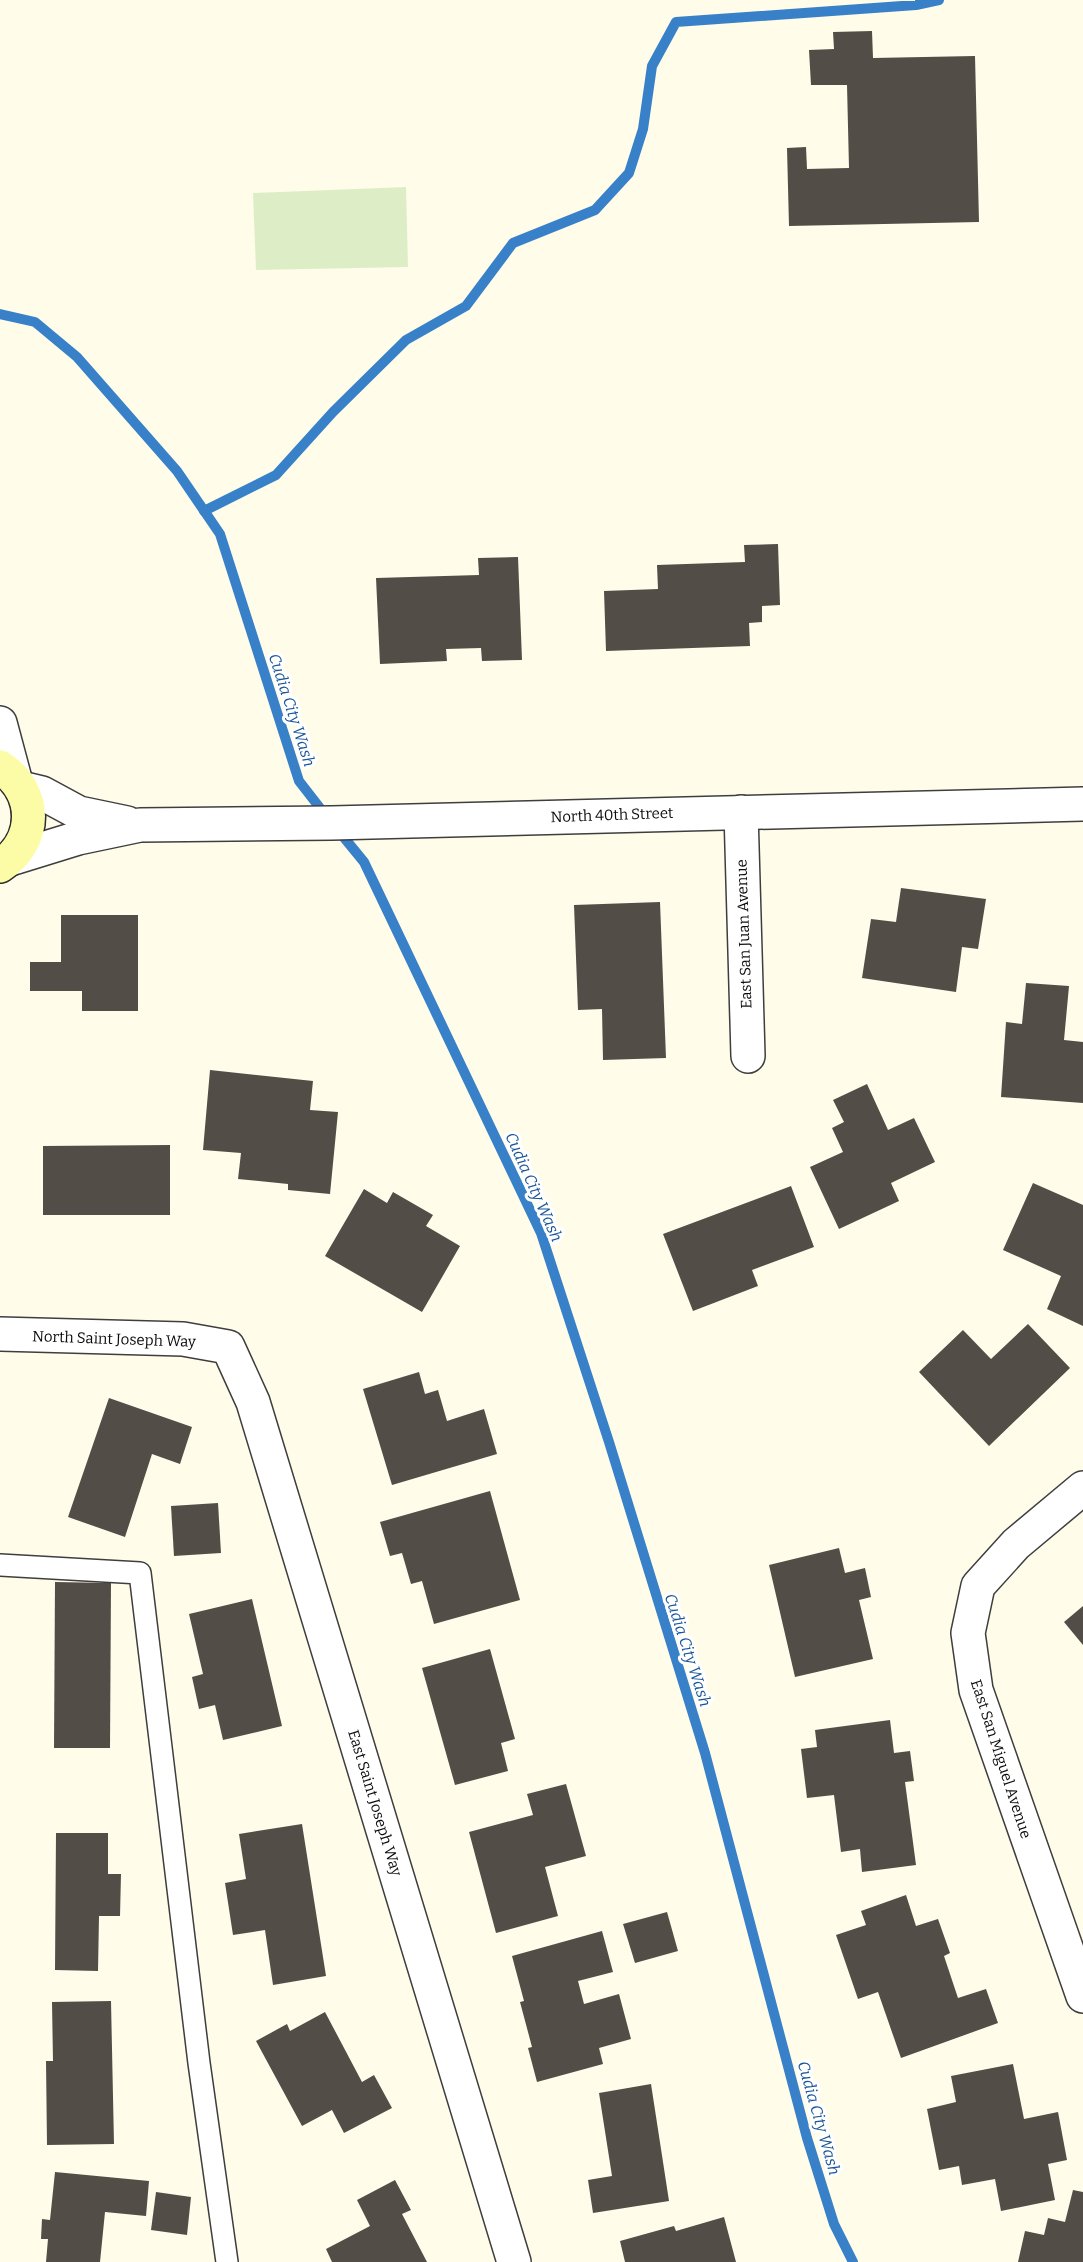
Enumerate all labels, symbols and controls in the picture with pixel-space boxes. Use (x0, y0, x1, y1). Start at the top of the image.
water label: Cudia City Wash (265, 651, 319, 769)
street label: North 40th Street (550, 804, 674, 826)
street label: East San Juan Avenue (732, 859, 756, 1009)
water label: Cudia City Wash (501, 1129, 567, 1245)
street label: North Saint Joseph Way (32, 1327, 196, 1351)
water label: Cudia City Wash (661, 1591, 715, 1709)
street label: East San Miguel Avenue (967, 1677, 1035, 1841)
street label: East Saint Joseph Way (344, 1728, 406, 1878)
water label: Cudia City Wash (794, 2059, 844, 2177)

